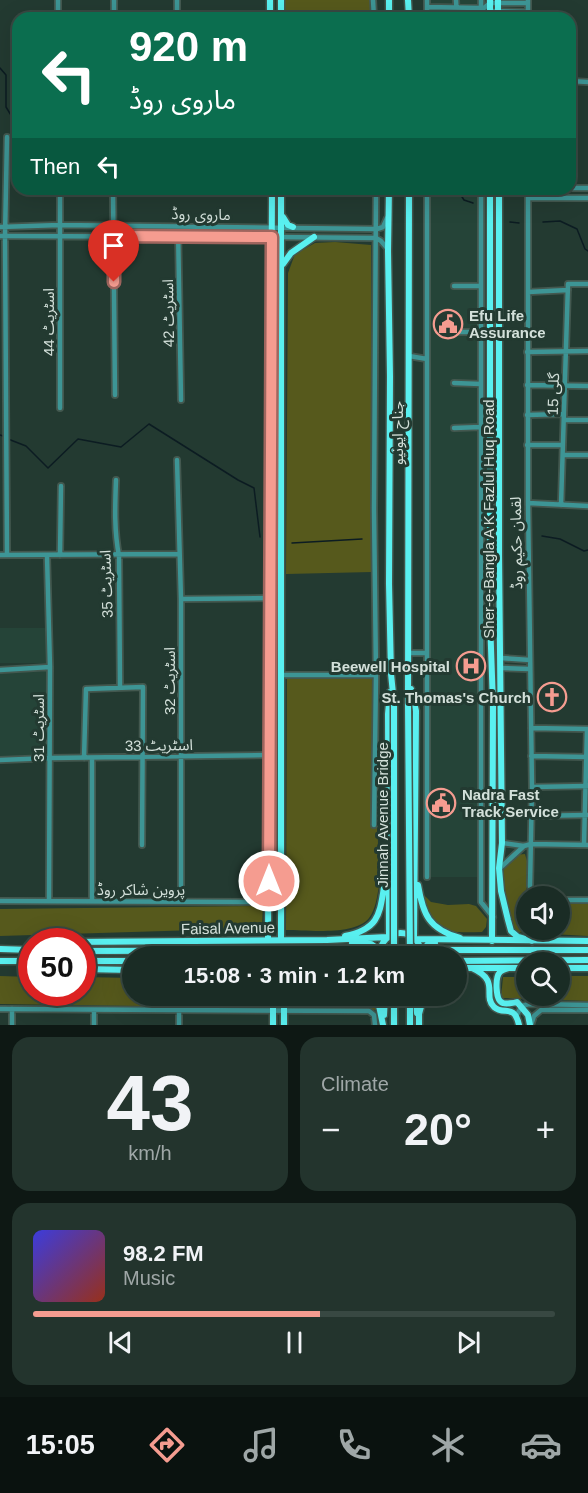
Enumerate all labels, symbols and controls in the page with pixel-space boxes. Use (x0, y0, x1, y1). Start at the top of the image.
text: 920 m (129, 23, 248, 70)
icon: left (30, 36, 108, 114)
text: ماروی روڈ (129, 85, 236, 115)
icon: left (92, 150, 125, 183)
text: Then (30, 154, 80, 179)
street label: ماروی روڈ (171, 205, 231, 224)
pin (88, 220, 139, 282)
icon: arrive (97, 229, 130, 262)
street label: اسٹریٹ 42 (159, 279, 178, 347)
street label: اسٹریٹ 44 (40, 288, 58, 356)
place label: Efu Life Assurance (469, 307, 546, 341)
public building icon: Efu Life Assurance (432, 308, 464, 340)
street label: گلی 15 (544, 372, 563, 416)
street label: Sher-e-Bangla A K Fazlul Huq Road (480, 399, 497, 639)
street label: جناح ایونیو (389, 401, 410, 465)
street label: لقمان حکیم روڈ (507, 496, 528, 590)
street label: اسٹریٹ 35 (96, 550, 117, 618)
street label: اسٹریٹ 32 (161, 647, 179, 715)
hospital icon: Beewell Hospital (455, 650, 487, 682)
place label: Beewell Hospital (331, 658, 450, 675)
church icon: St. Thomas's Church (536, 681, 568, 713)
place label: St. Thomas's Church (382, 689, 531, 706)
street label: اسٹریٹ 31 (30, 694, 48, 762)
street label: اسٹریٹ 33 (125, 736, 193, 755)
street label: Jinnah Avenue Bridge (374, 742, 391, 888)
place label: Nadra Fast Track Service (462, 786, 559, 820)
public building icon: Nadra Fast Track Service (425, 787, 457, 819)
position arrow (237, 849, 301, 913)
street label: پروین شاکر روڈ (97, 881, 185, 900)
map controls (516, 886, 570, 1006)
button: sound (516, 886, 570, 940)
street label: Faisal Avenue (181, 919, 275, 937)
speed limit sign: 50 (18, 928, 96, 1006)
button: search (516, 952, 570, 1006)
text: 15:08 · 3 min · 1.2 km (184, 963, 405, 988)
text: 43 (107, 1059, 193, 1147)
text: Climate (321, 1073, 389, 1095)
text: 20° (404, 1104, 472, 1155)
text: − (321, 1111, 340, 1148)
text: + (536, 1111, 555, 1148)
text: km/h (128, 1142, 172, 1164)
text: 98.2 FM (123, 1241, 204, 1266)
text: Music (123, 1267, 175, 1289)
icon: previous (104, 1326, 137, 1359)
icon: pause (278, 1326, 311, 1359)
icon: next (452, 1326, 485, 1359)
icon: directions (146, 1424, 188, 1466)
icon: music (240, 1424, 282, 1466)
icon: phone (333, 1424, 375, 1466)
icon: climate (427, 1424, 469, 1466)
icon: car (520, 1424, 562, 1466)
text: 15:05 (26, 1430, 95, 1460)

